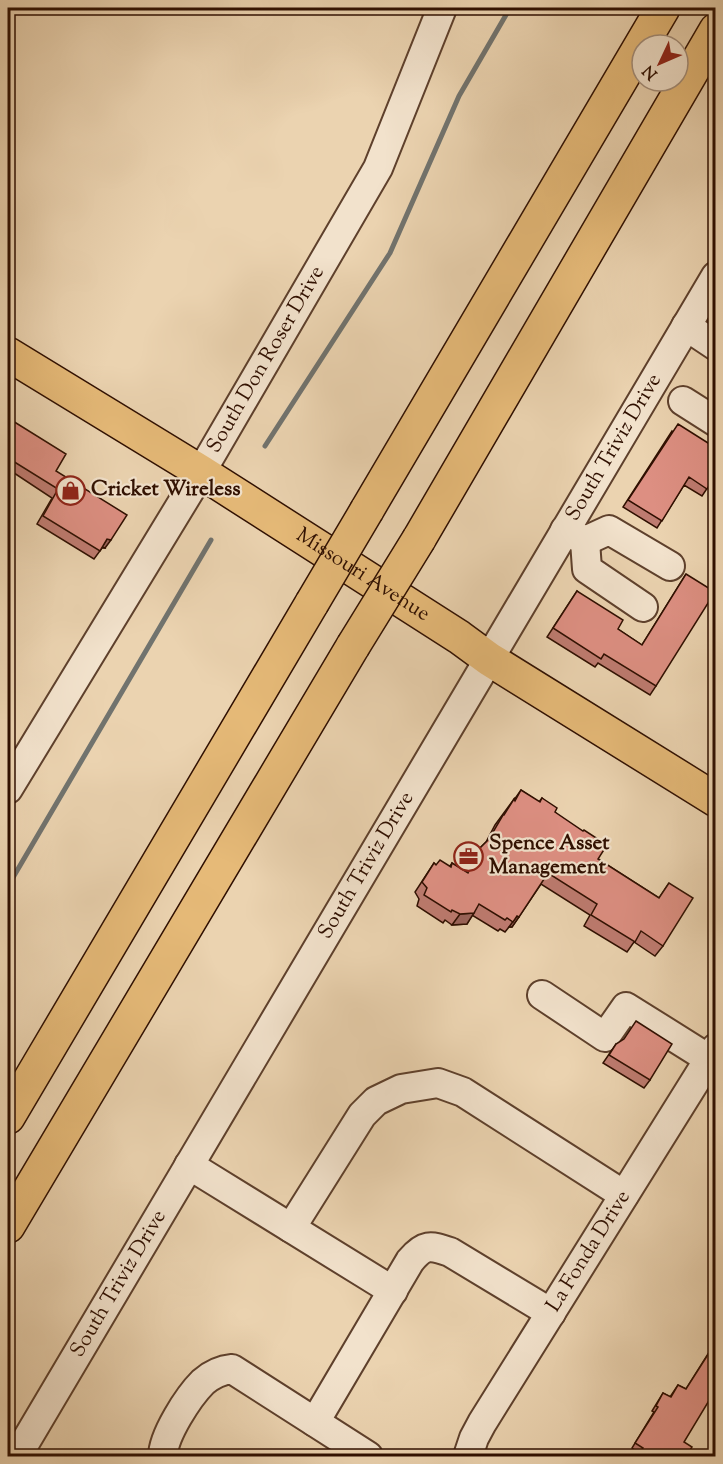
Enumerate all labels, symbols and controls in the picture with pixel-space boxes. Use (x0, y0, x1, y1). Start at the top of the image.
north arrow (630, 33, 690, 93)
text: N (638, 59, 664, 84)
street label: South Don Roser Drive (200, 261, 333, 459)
street label: South Triviz Drive (559, 368, 670, 527)
shop icon: Cricket Wireless (54, 474, 86, 506)
place label: Cricket Wireless (91, 475, 241, 505)
street label: Missouri Avenue (290, 521, 436, 629)
street label: South Triviz Drive (311, 786, 422, 945)
place label: Spence Asset Management (489, 829, 610, 883)
office icon: Spence Asset Management (452, 840, 484, 872)
street label: La Fonda Drive (540, 1185, 638, 1318)
street label: South Triviz Drive (64, 1205, 174, 1363)

